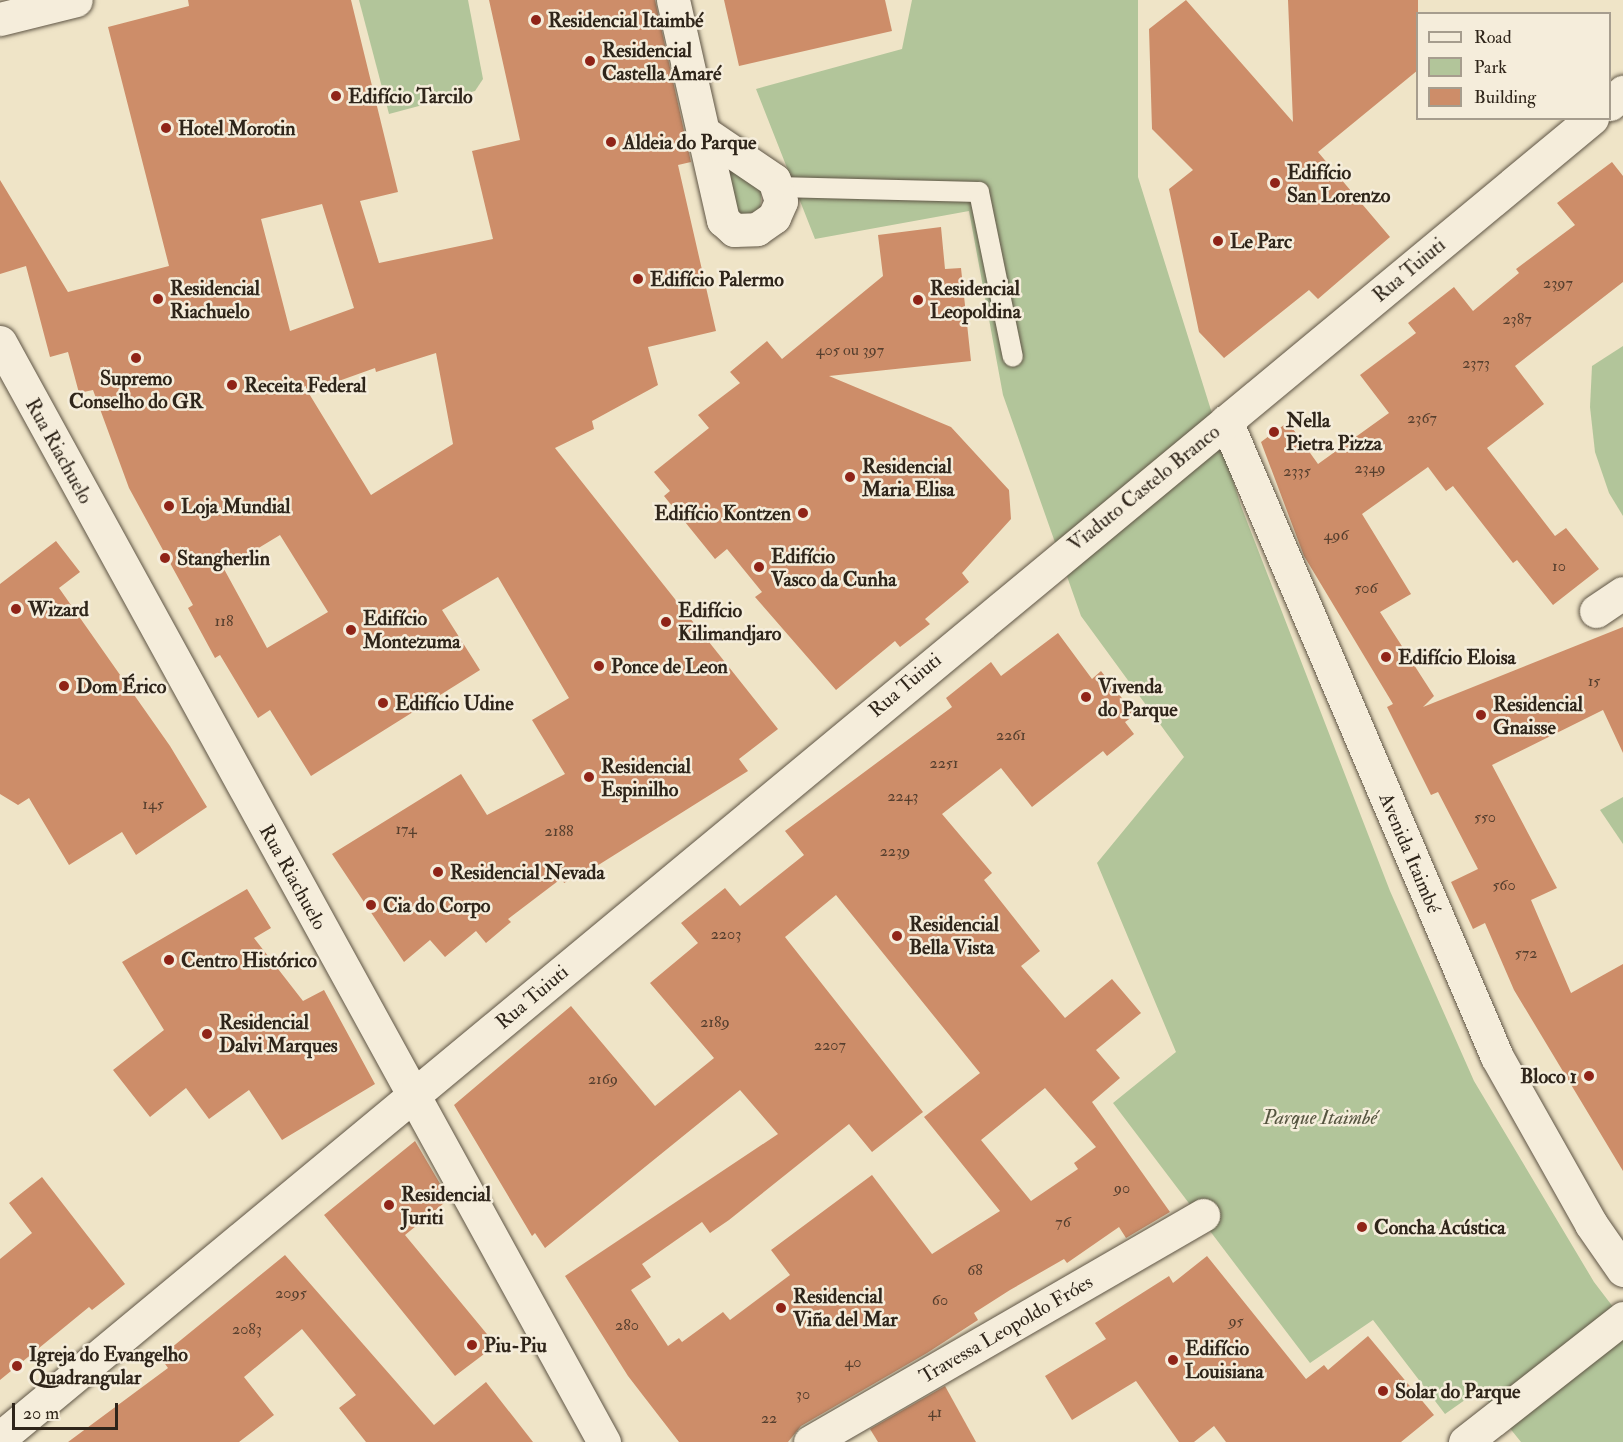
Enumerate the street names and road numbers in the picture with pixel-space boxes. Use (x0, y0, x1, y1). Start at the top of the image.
street label: Rua Tuiuti (1368, 233, 1450, 307)
street label: Rua Riachuelo (20, 394, 98, 508)
street label: Viaduto Castelo Branco (1063, 420, 1225, 556)
street label: Rua Tuiuti (864, 648, 946, 722)
street label: Avenida Itaimbé (1374, 789, 1446, 917)
street label: Rua Riachuelo (254, 820, 332, 934)
street label: Rua Tuiuti (491, 960, 573, 1034)
street label: Travessa Leopoldo Fróes (915, 1270, 1097, 1388)

